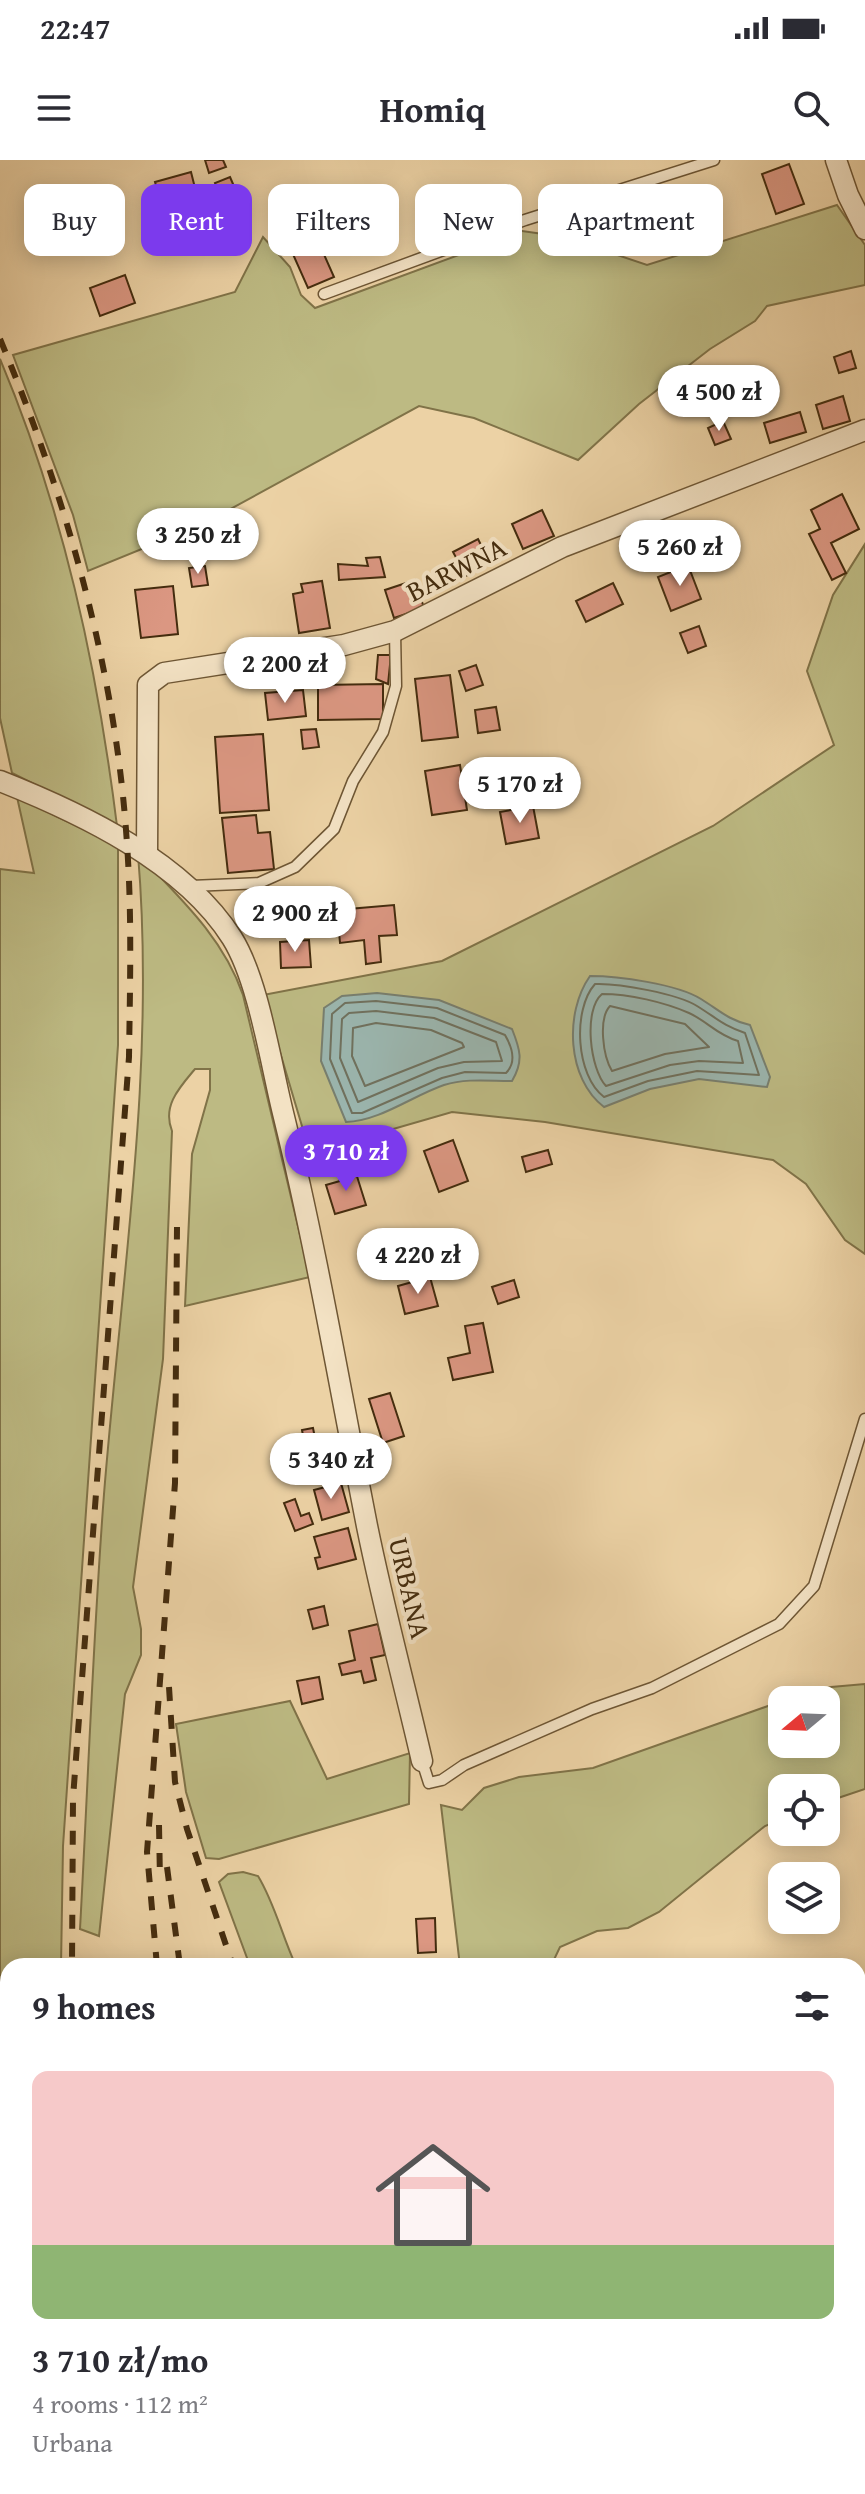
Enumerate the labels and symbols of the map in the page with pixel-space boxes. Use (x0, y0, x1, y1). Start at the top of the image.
pin: 4 500 zł (636, 365, 802, 433)
pin: 3 250 zł (115, 508, 281, 576)
pin: 5 260 zł (597, 520, 763, 588)
street label: BARWNA (399, 526, 513, 611)
pin: 2 200 zł (202, 637, 368, 705)
pin: 5 170 zł (437, 757, 603, 825)
pin: 2 900 zł (212, 886, 378, 954)
pin: 3 710 zł (263, 1125, 429, 1193)
pin: 4 220 zł (335, 1228, 501, 1296)
pin: 5 340 zł (248, 1433, 414, 1501)
street label: URBANA (379, 1533, 442, 1643)
north arrow (768, 1686, 840, 1758)

